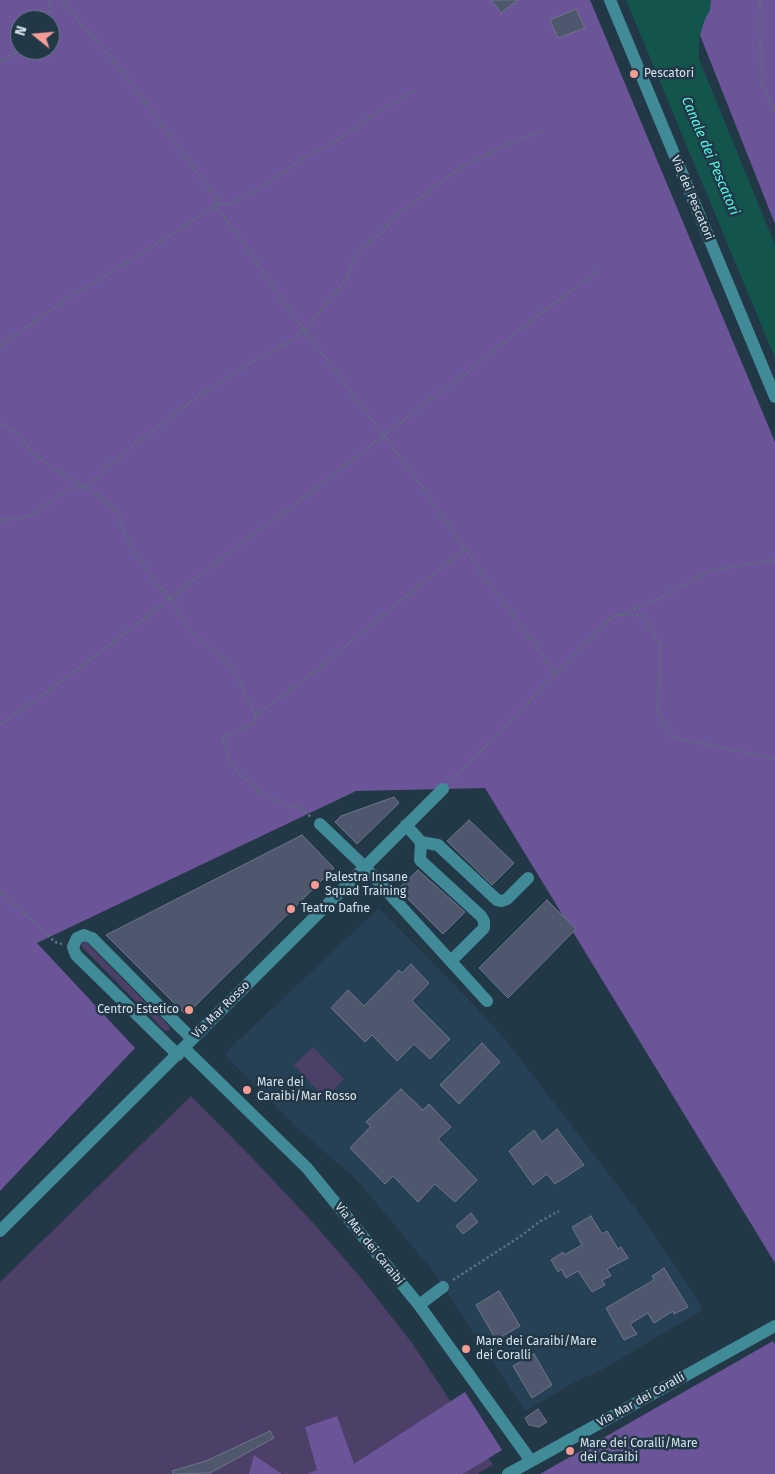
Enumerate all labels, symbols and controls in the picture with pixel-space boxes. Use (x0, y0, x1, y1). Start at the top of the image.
north arrow (10, 10, 60, 60)
text: N (12, 24, 31, 38)
place label: Pescatori (644, 67, 694, 81)
marker: Pescatori (628, 68, 640, 80)
water label: Canale dei Pescatori (677, 94, 743, 218)
street label: Via dei Pescatori (668, 154, 716, 242)
place label: Palestra Insane Squad Training (325, 871, 408, 899)
marker: Palestra Insane Squad Training (309, 879, 321, 891)
place label: Teatro Dafne (301, 902, 370, 916)
marker: Teatro Dafne (285, 903, 297, 915)
street label: Via Mar Rosso (189, 978, 253, 1042)
place label: Centro Estetico (97, 1003, 179, 1017)
marker: Centro Estetico (183, 1004, 195, 1016)
place label: Mare dei Caraibi/Mar Rosso (257, 1076, 357, 1104)
marker: Mare dei Caraibi/Mar Rosso (241, 1084, 253, 1096)
street label: Via Mar dei Caraibi (331, 1200, 407, 1288)
place label: Mare dei Caraibi/Mare dei Coralli (476, 1335, 597, 1363)
marker: Mare dei Caraibi/Mare dei Coralli (460, 1343, 472, 1355)
street label: Via Mar dei Coralli (595, 1370, 687, 1430)
place label: Mare dei Coralli/Mare dei Caraibi (580, 1437, 698, 1465)
marker: Mare dei Coralli/Mare dei Caraibi (564, 1445, 576, 1457)

